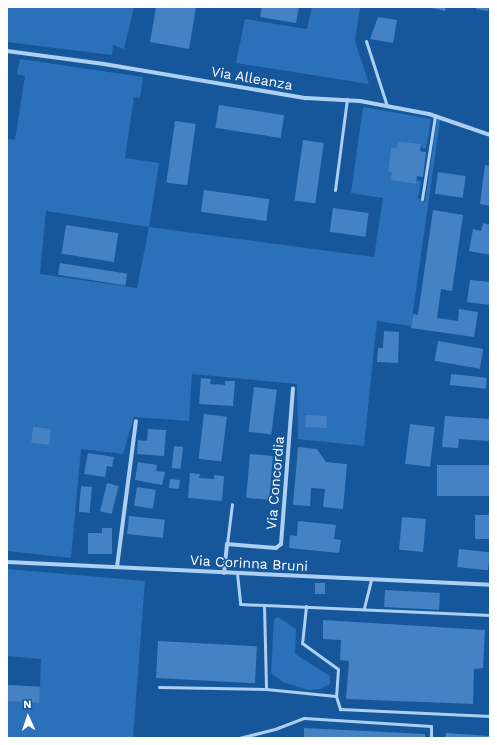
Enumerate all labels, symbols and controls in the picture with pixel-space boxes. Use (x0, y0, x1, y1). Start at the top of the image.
street label: Via Alleanza (209, 62, 295, 94)
street label: Via Concordia (263, 435, 287, 531)
street label: Via Corinna Bruni (189, 552, 309, 574)
north arrow (8, 697, 48, 737)
text: N (23, 698, 32, 711)

